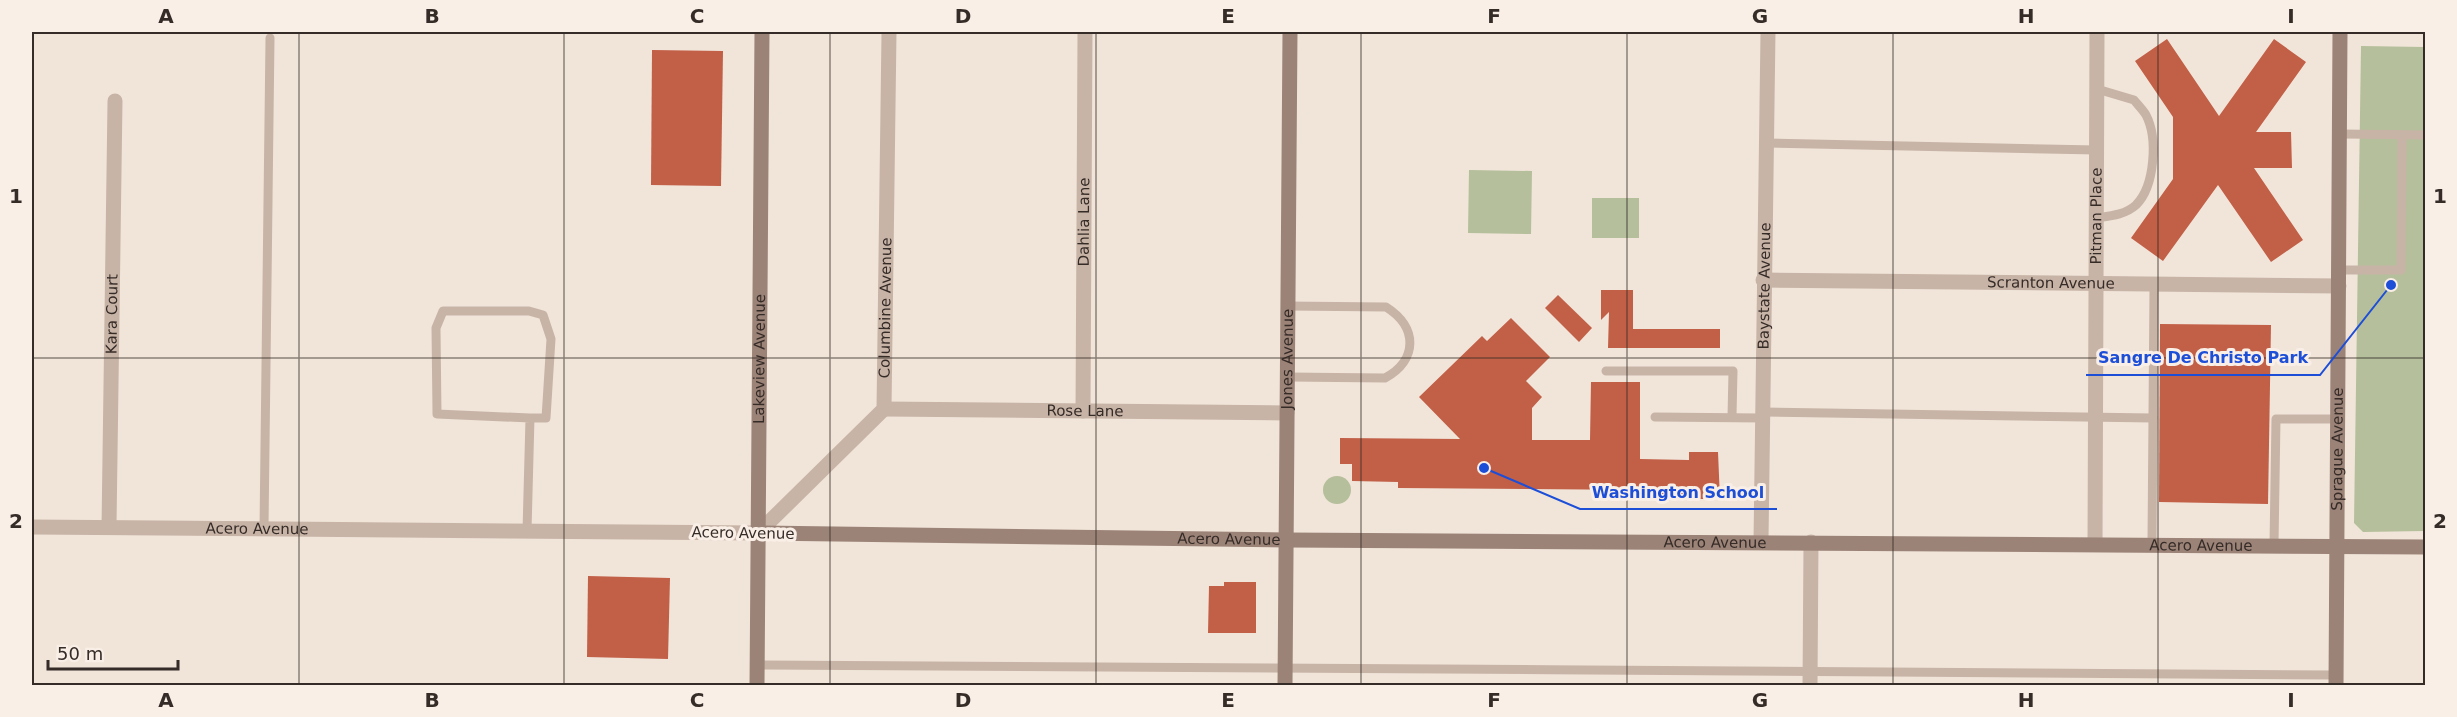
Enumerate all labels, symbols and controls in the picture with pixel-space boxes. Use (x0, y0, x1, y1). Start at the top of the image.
text: A (158, 4, 174, 28)
text: B (424, 4, 440, 28)
text: C (690, 4, 704, 28)
text: D (955, 4, 971, 28)
text: E (1221, 4, 1235, 28)
text: F (1487, 4, 1501, 28)
text: G (1752, 4, 1768, 28)
text: H (2018, 4, 2034, 28)
text: I (2287, 4, 2295, 28)
street label: Pitman Place (2087, 168, 2105, 264)
street label: Dahlia Lane (1075, 177, 1093, 267)
text: 1 (9, 184, 23, 208)
text: 1 (2433, 184, 2447, 208)
street label: Baystate Avenue (1755, 222, 1774, 350)
street label: Columbine Avenue (875, 237, 895, 378)
street label: Scranton Avenue (1987, 273, 2115, 293)
street label: Kara Court (102, 274, 122, 354)
street label: Lakeview Avenue (750, 294, 769, 424)
street label: Jones Avenue (1278, 309, 1297, 410)
callout: Sangre De Christo Park (2086, 341, 2320, 375)
text: Sangre De Christo Park (2098, 348, 2308, 367)
street label: Sprague Avenue (2328, 387, 2347, 511)
street label: Rose Lane (1046, 402, 1124, 420)
callout: Washington School (1580, 475, 1777, 509)
text: Washington School (1592, 483, 1764, 502)
text: 2 (9, 509, 23, 533)
text: 2 (2433, 509, 2447, 533)
street label: Acero Avenue (205, 519, 309, 538)
street label: Acero Avenue (691, 523, 795, 543)
street label: Acero Avenue (1177, 530, 1281, 549)
street label: Acero Avenue (1663, 533, 1767, 552)
street label: Acero Avenue (2149, 536, 2253, 555)
scale bar (48, 633, 178, 671)
text: 50 m (57, 643, 103, 664)
text: A (158, 688, 174, 712)
text: B (424, 688, 440, 712)
text: C (690, 688, 704, 712)
text: D (955, 688, 971, 712)
text: E (1221, 688, 1235, 712)
text: F (1487, 688, 1501, 712)
text: G (1752, 688, 1768, 712)
text: H (2018, 688, 2034, 712)
text: I (2287, 688, 2295, 712)

